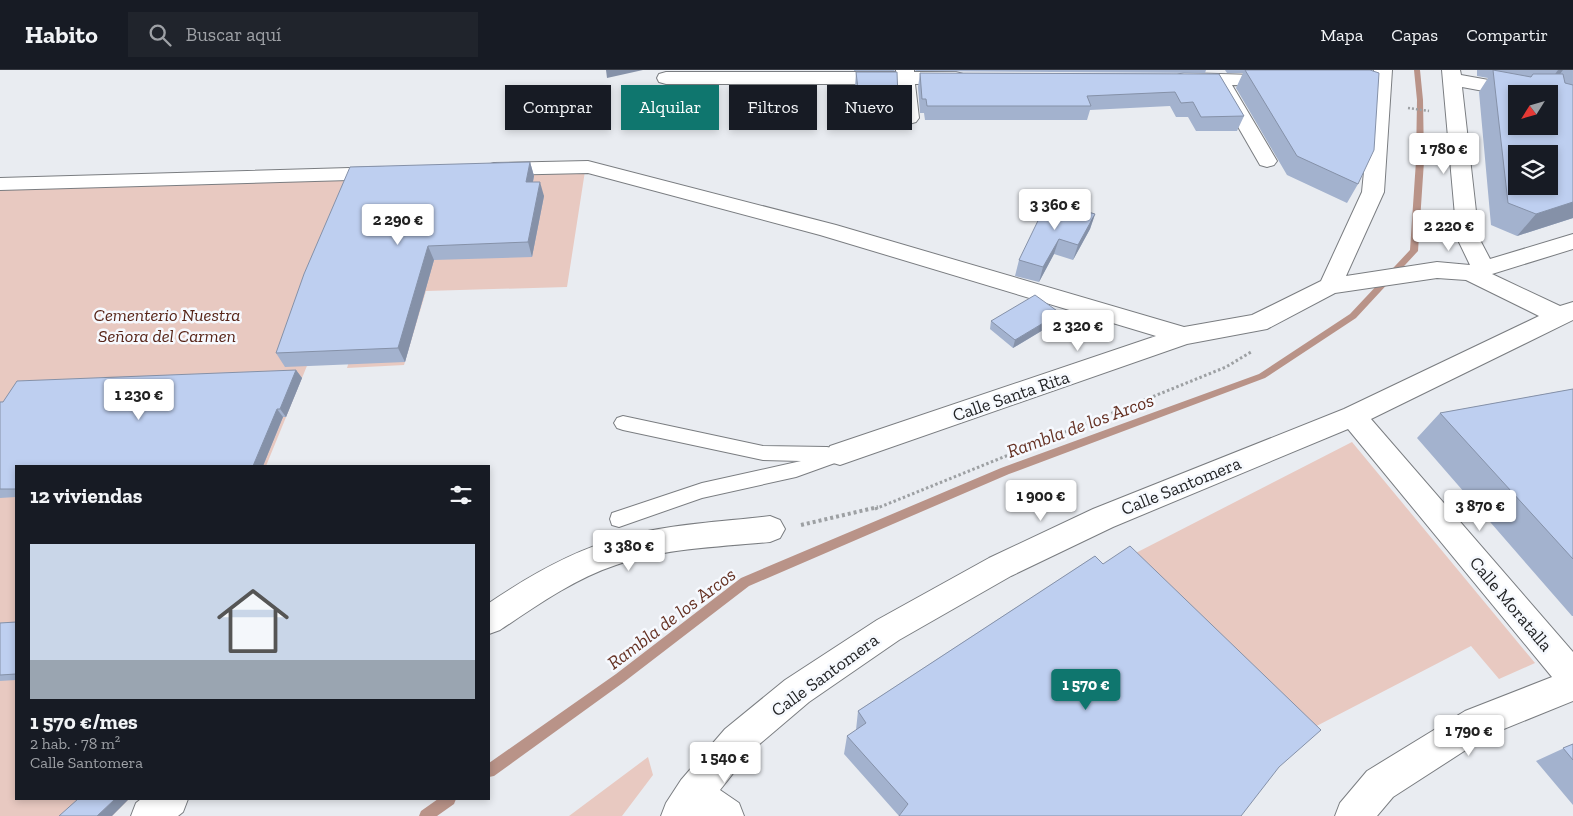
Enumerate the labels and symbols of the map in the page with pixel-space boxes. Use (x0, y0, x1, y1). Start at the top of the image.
north arrow (1508, 85, 1558, 135)
pin: 1 780 € (1398, 132, 1490, 175)
pin: 3 360 € (1009, 189, 1101, 231)
pin: 2 290 € (352, 204, 444, 246)
pin: 2 220 € (1403, 210, 1495, 252)
park label: Cementerio Nuestra Señora del Carmen (94, 304, 240, 347)
pin: 2 320 € (1032, 310, 1124, 352)
street label: Calle Santa Rita (950, 366, 1073, 426)
pin: 1 230 € (93, 378, 185, 421)
water label: Rambla de los Arcos (1003, 388, 1157, 463)
street label: Calle Santomera (1118, 452, 1244, 520)
pin: 1 900 € (995, 480, 1087, 522)
pin: 3 870 € (1434, 490, 1526, 532)
pin: 3 380 € (583, 530, 675, 572)
street label: Calle Moratalla (1465, 552, 1557, 656)
water label: Rambla de los Arcos (603, 563, 740, 674)
street label: Calle Santomera (767, 629, 883, 721)
pin: 1 570 € (1040, 668, 1132, 711)
pin: 1 790 € (1423, 714, 1515, 757)
pin: 1 540 € (679, 742, 771, 784)

